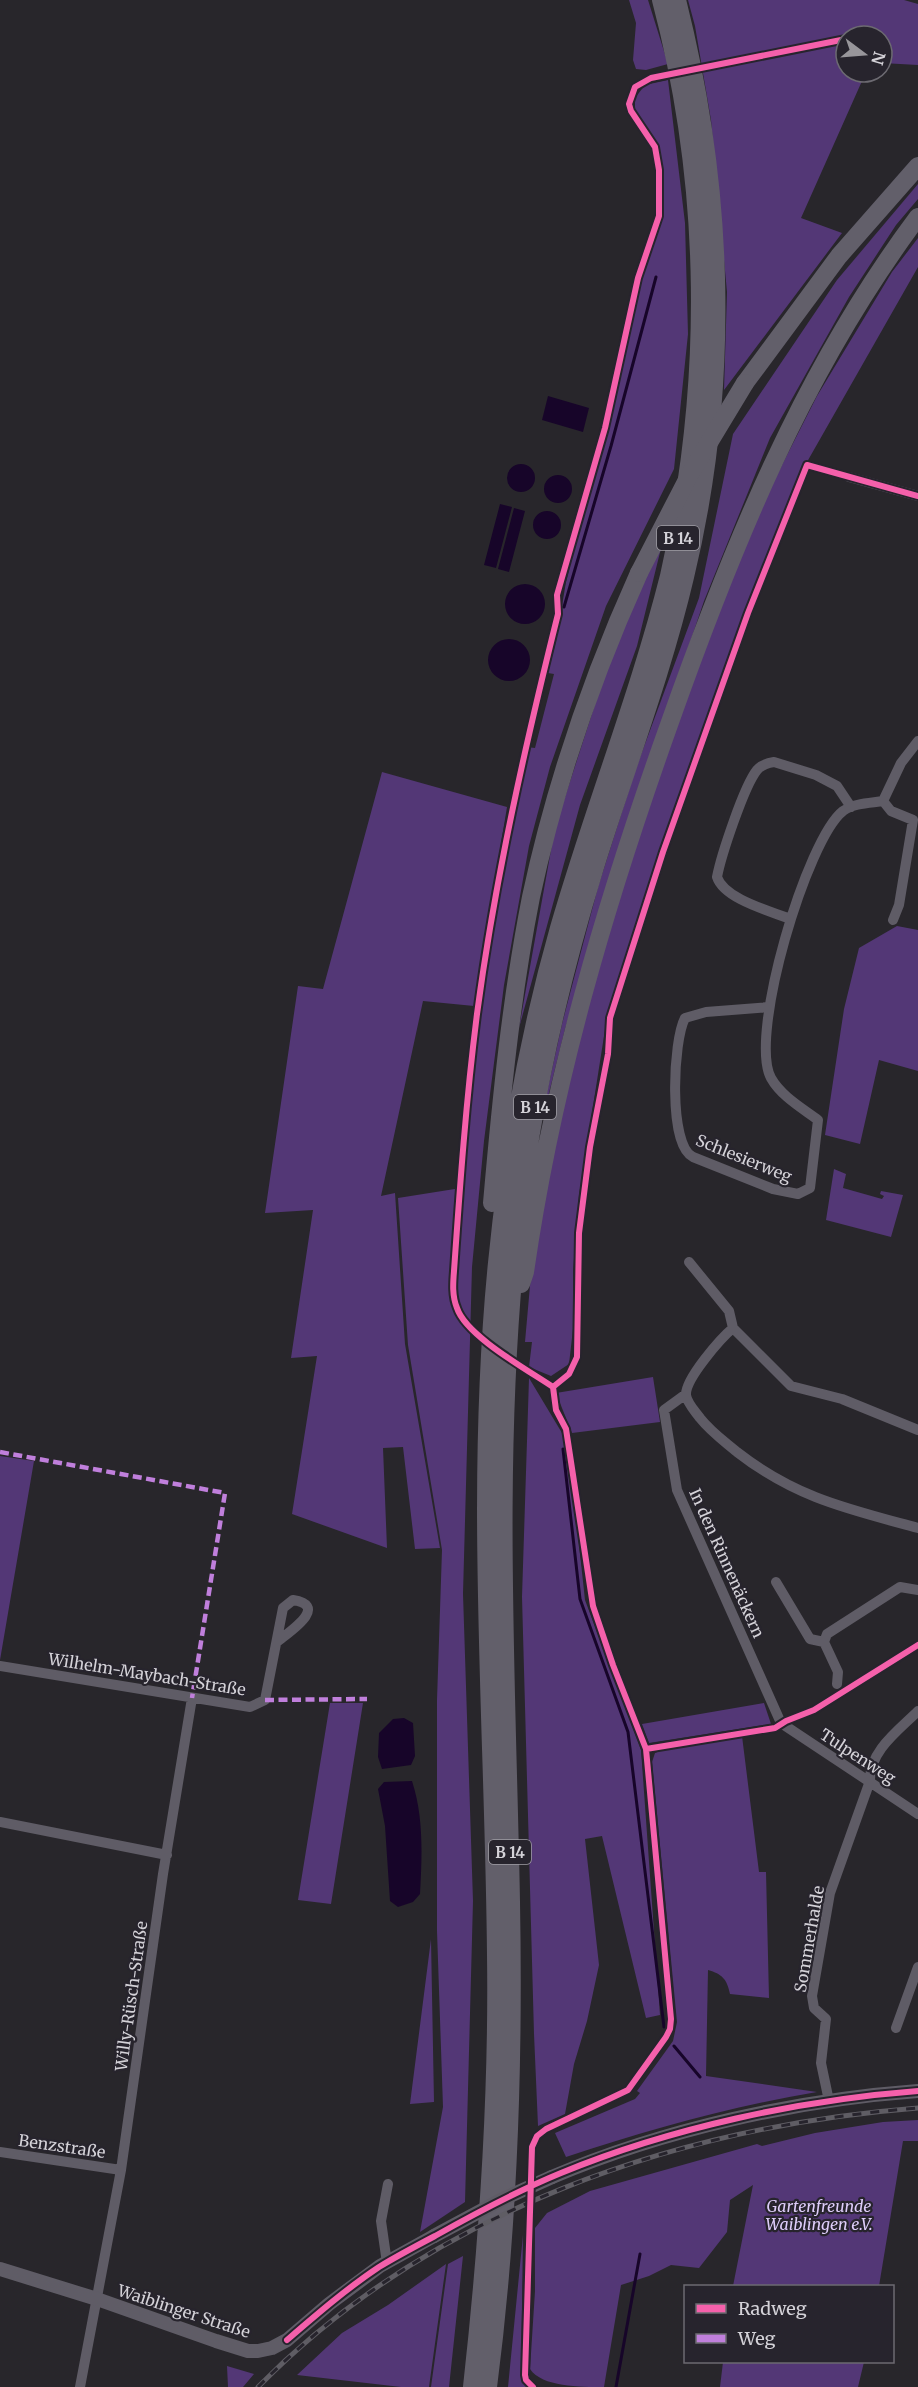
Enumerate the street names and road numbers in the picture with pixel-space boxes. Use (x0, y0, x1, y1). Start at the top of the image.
road number: B 14 (657, 526, 699, 550)
road number: B 14 (514, 1095, 556, 1119)
street label: Schlesierweg (693, 1130, 795, 1186)
street label: In den Rinnenäckern (685, 1485, 769, 1641)
street label: Wilhelm-Maybach-Straße (46, 1648, 247, 1700)
street label: Tulpenweg (816, 1724, 900, 1788)
road number: B 14 (489, 1840, 531, 1864)
street label: Sommerhalde (790, 1884, 828, 1994)
street label: Willy-Rüsch-Straße (110, 1920, 151, 2073)
street label: Benzstraße (17, 2130, 107, 2162)
street label: Waiblinger Straße (114, 2280, 253, 2342)

